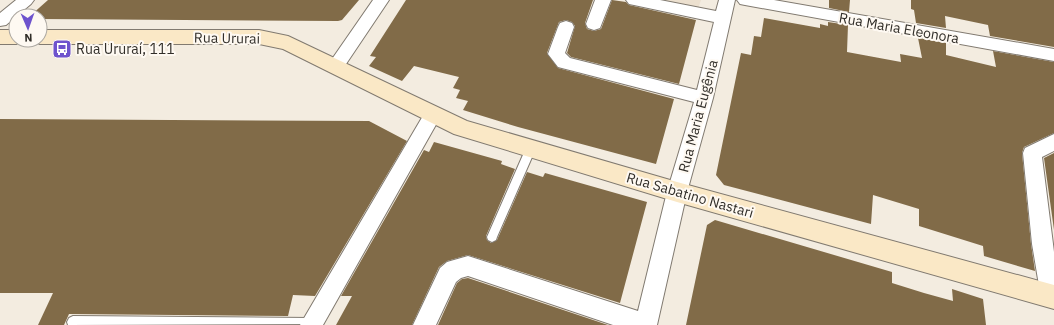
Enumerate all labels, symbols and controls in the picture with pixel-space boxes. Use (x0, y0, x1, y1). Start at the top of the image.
north arrow (8, 8, 48, 48)
street label: Rua Maria Eleonora (837, 9, 961, 48)
street label: Rua Ururai (194, 28, 260, 48)
text: N (24, 31, 33, 45)
bus stop icon: Rua Ururaí, 111 (51, 38, 73, 60)
place label: Rua Ururaí, 111 (76, 40, 175, 58)
street label: Rua Maria Eugênia (674, 57, 722, 174)
street label: Rua Sabatino Nastari (624, 168, 756, 222)

